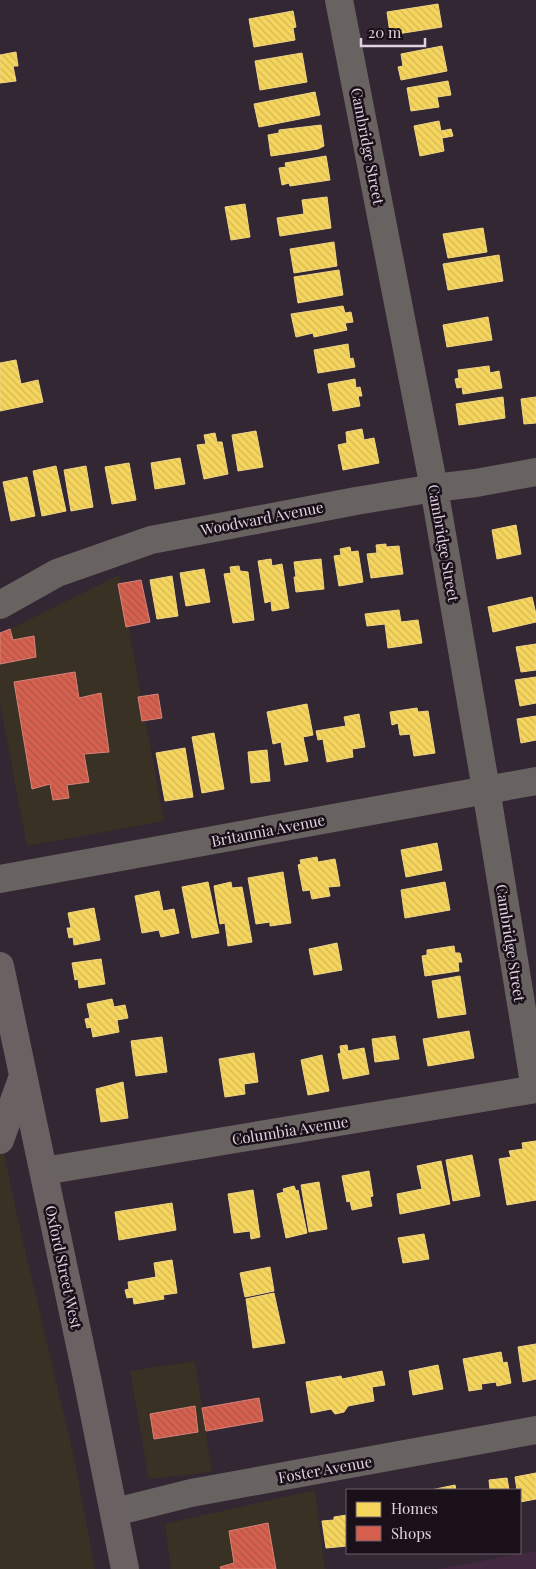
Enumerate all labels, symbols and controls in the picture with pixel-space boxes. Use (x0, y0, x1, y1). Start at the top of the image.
scale bar (361, 15, 425, 47)
text: 20 m (368, 22, 402, 42)
street label: Cambridge Street (347, 86, 389, 207)
street label: Cambridge Street (424, 483, 464, 604)
street label: Woodward Avenue (198, 496, 325, 540)
street label: Britannia Avenue (209, 809, 327, 851)
street label: Cambridge Street (492, 883, 530, 1004)
street label: Columbia Avenue (230, 1111, 350, 1149)
street label: Oxford Street West (41, 1203, 87, 1331)
street label: Foster Avenue (276, 1451, 374, 1487)
legend (346, 1489, 521, 1554)
text: Homes (391, 1498, 438, 1518)
text: Shops (391, 1523, 432, 1543)

